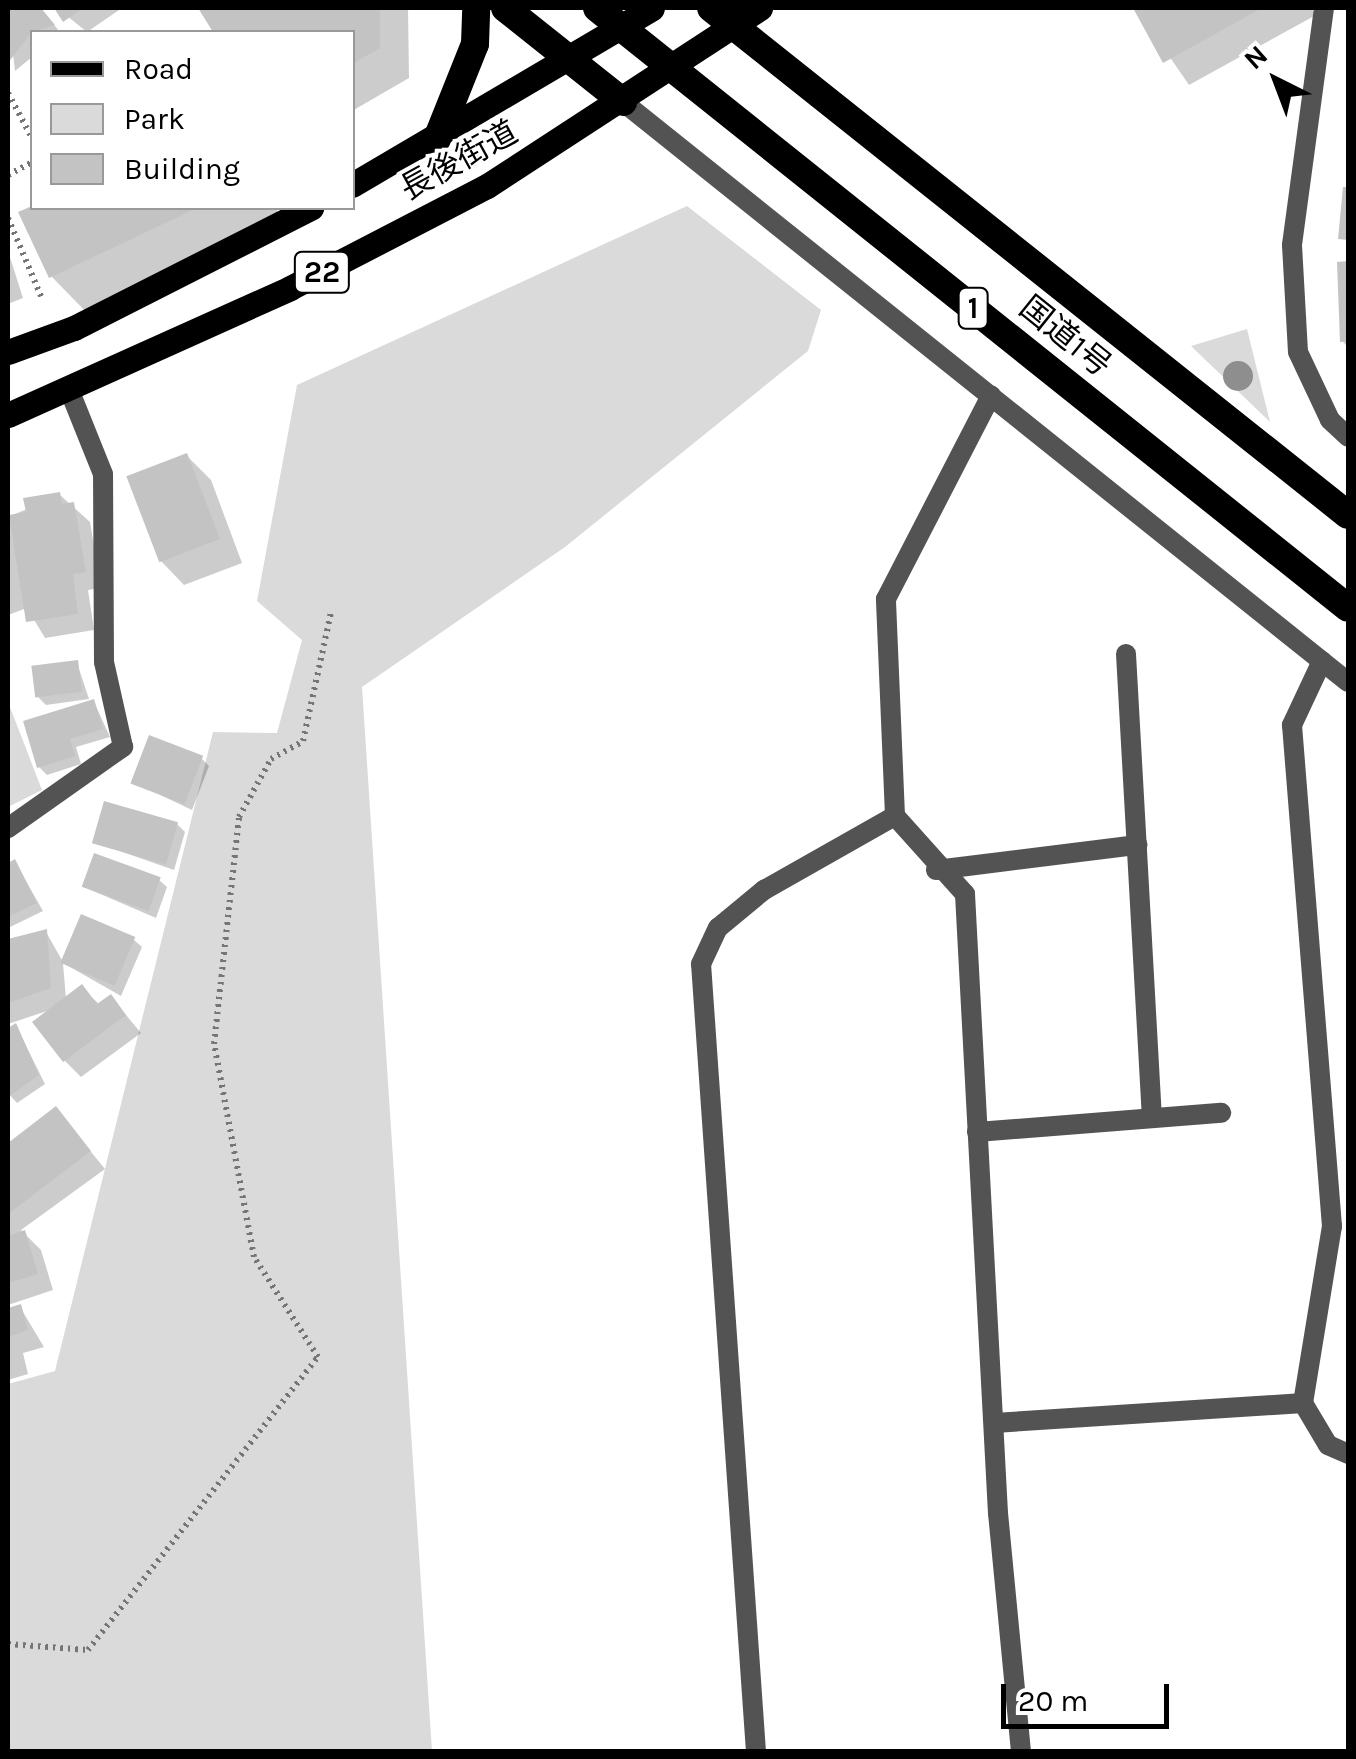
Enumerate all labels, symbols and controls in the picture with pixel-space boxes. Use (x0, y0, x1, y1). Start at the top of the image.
legend (30, 30, 355, 210)
north arrow (1226, 30, 1326, 130)
text: N (1237, 38, 1274, 76)
text: Road (124, 51, 193, 87)
text: Park (124, 101, 185, 137)
street label: 長後街道 (394, 113, 524, 209)
text: Building (124, 151, 240, 187)
road number: 22 (292, 247, 352, 297)
road number: 1 (956, 283, 990, 333)
street label: 国道1号 (1012, 289, 1118, 385)
scale bar (1006, 1664, 1174, 1726)
text: 20 m (1018, 1683, 1088, 1719)

